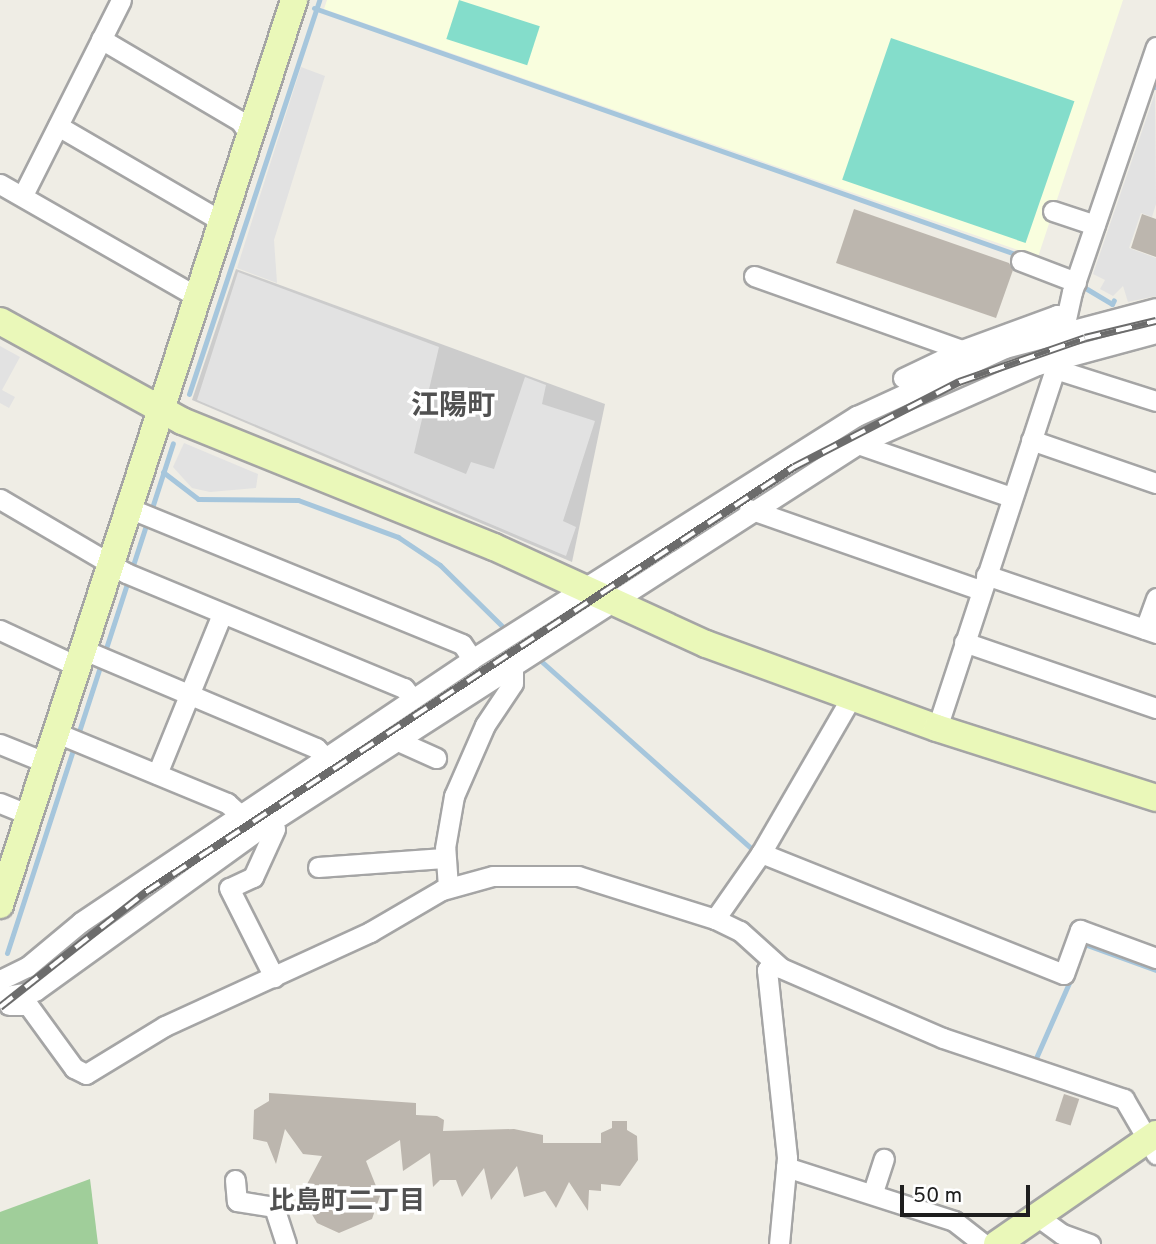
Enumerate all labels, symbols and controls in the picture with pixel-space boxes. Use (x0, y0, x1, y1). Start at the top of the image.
district label: 江陽町 (411, 390, 495, 424)
scale bar (904, 1170, 1034, 1214)
text: 50 m (913, 1183, 962, 1210)
district label: 比島町二丁目 (269, 1187, 425, 1219)

